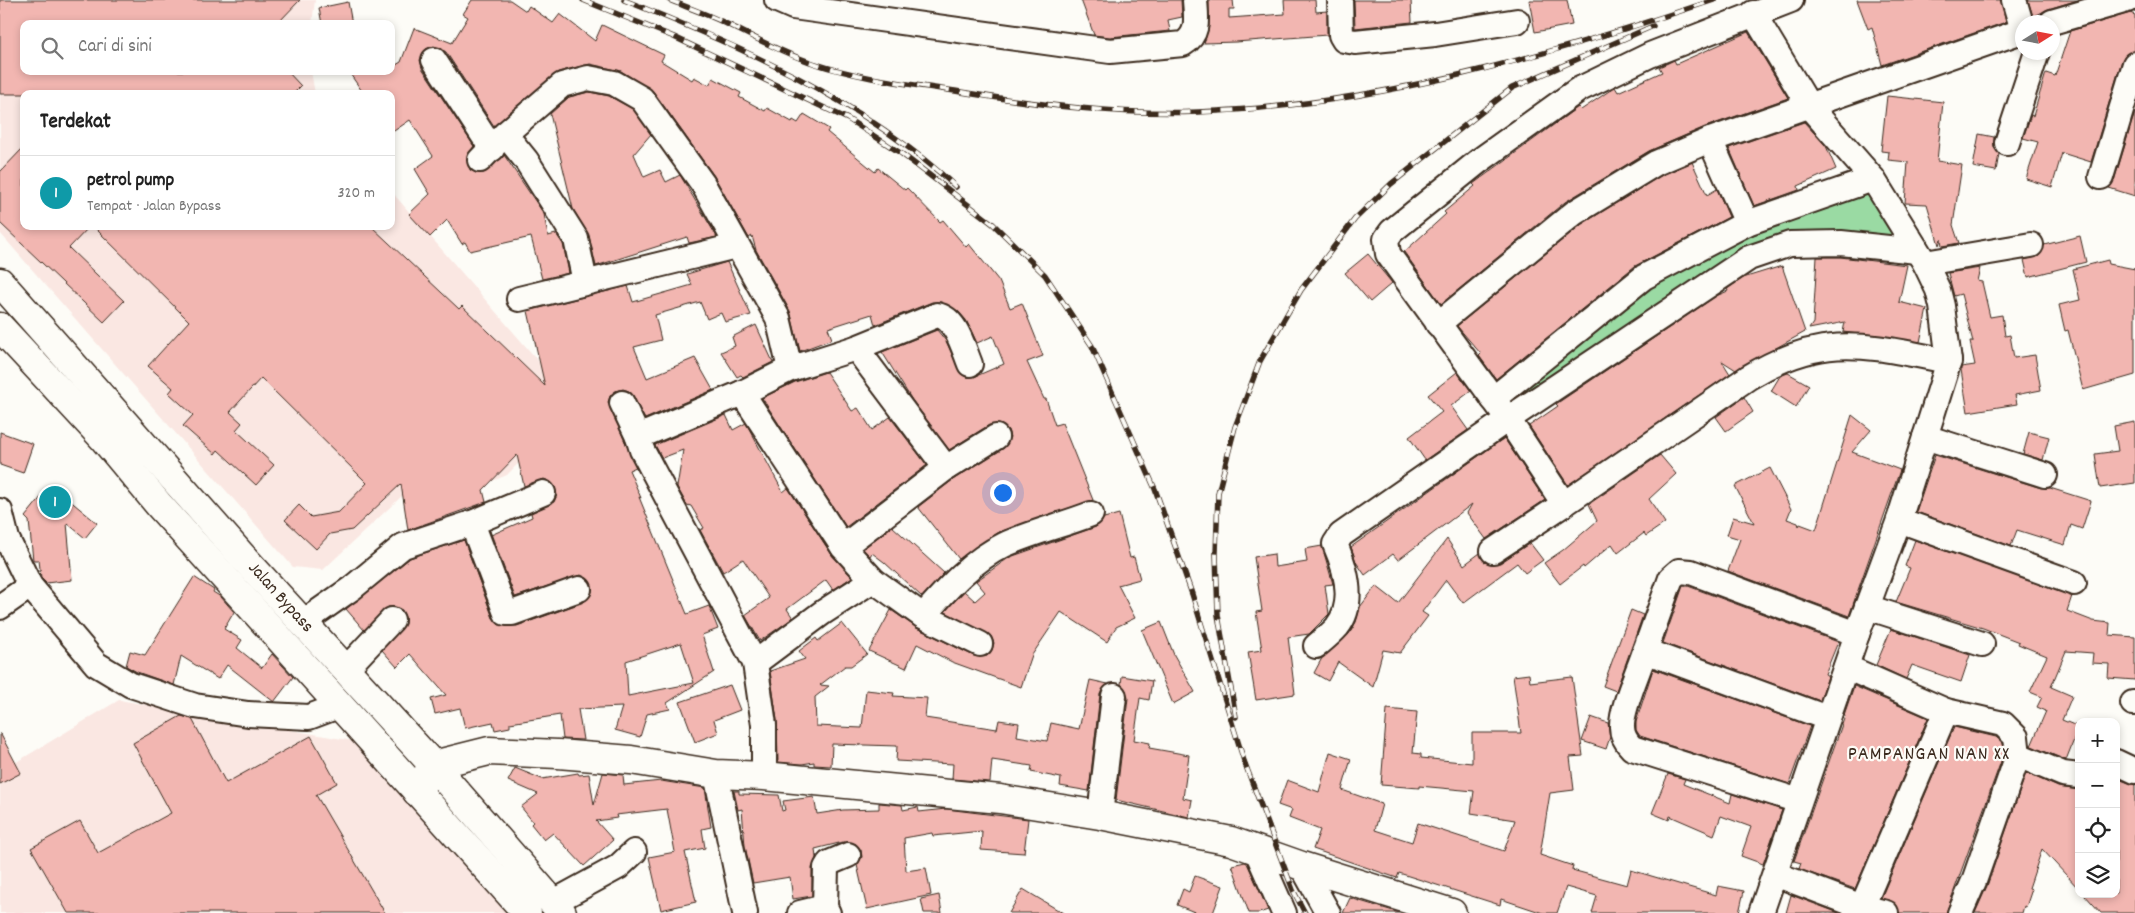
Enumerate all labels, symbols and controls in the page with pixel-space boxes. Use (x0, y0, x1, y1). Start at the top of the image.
north arrow (2015, 15, 2060, 60)
search box (20, 20, 395, 75)
icon: search (38, 34, 66, 62)
text: Cari di sini (78, 34, 152, 61)
text: Terdekat (40, 108, 111, 138)
text: petrol pump (87, 168, 174, 195)
text: 1 (54, 182, 58, 205)
text: 320 m (338, 182, 375, 205)
text: Tempat · Jalan Bypass (87, 195, 221, 218)
your location (990, 480, 1016, 506)
pin: 1 (39, 483, 71, 521)
street label: Jalan Bypass (241, 557, 319, 639)
map controls (2075, 718, 2120, 898)
button: + (2075, 718, 2120, 763)
district label: PAMPANGAN NAN XX (1848, 741, 2010, 769)
button: − (2075, 763, 2120, 808)
button: locate (2075, 808, 2120, 853)
button: layers (2075, 853, 2120, 898)

